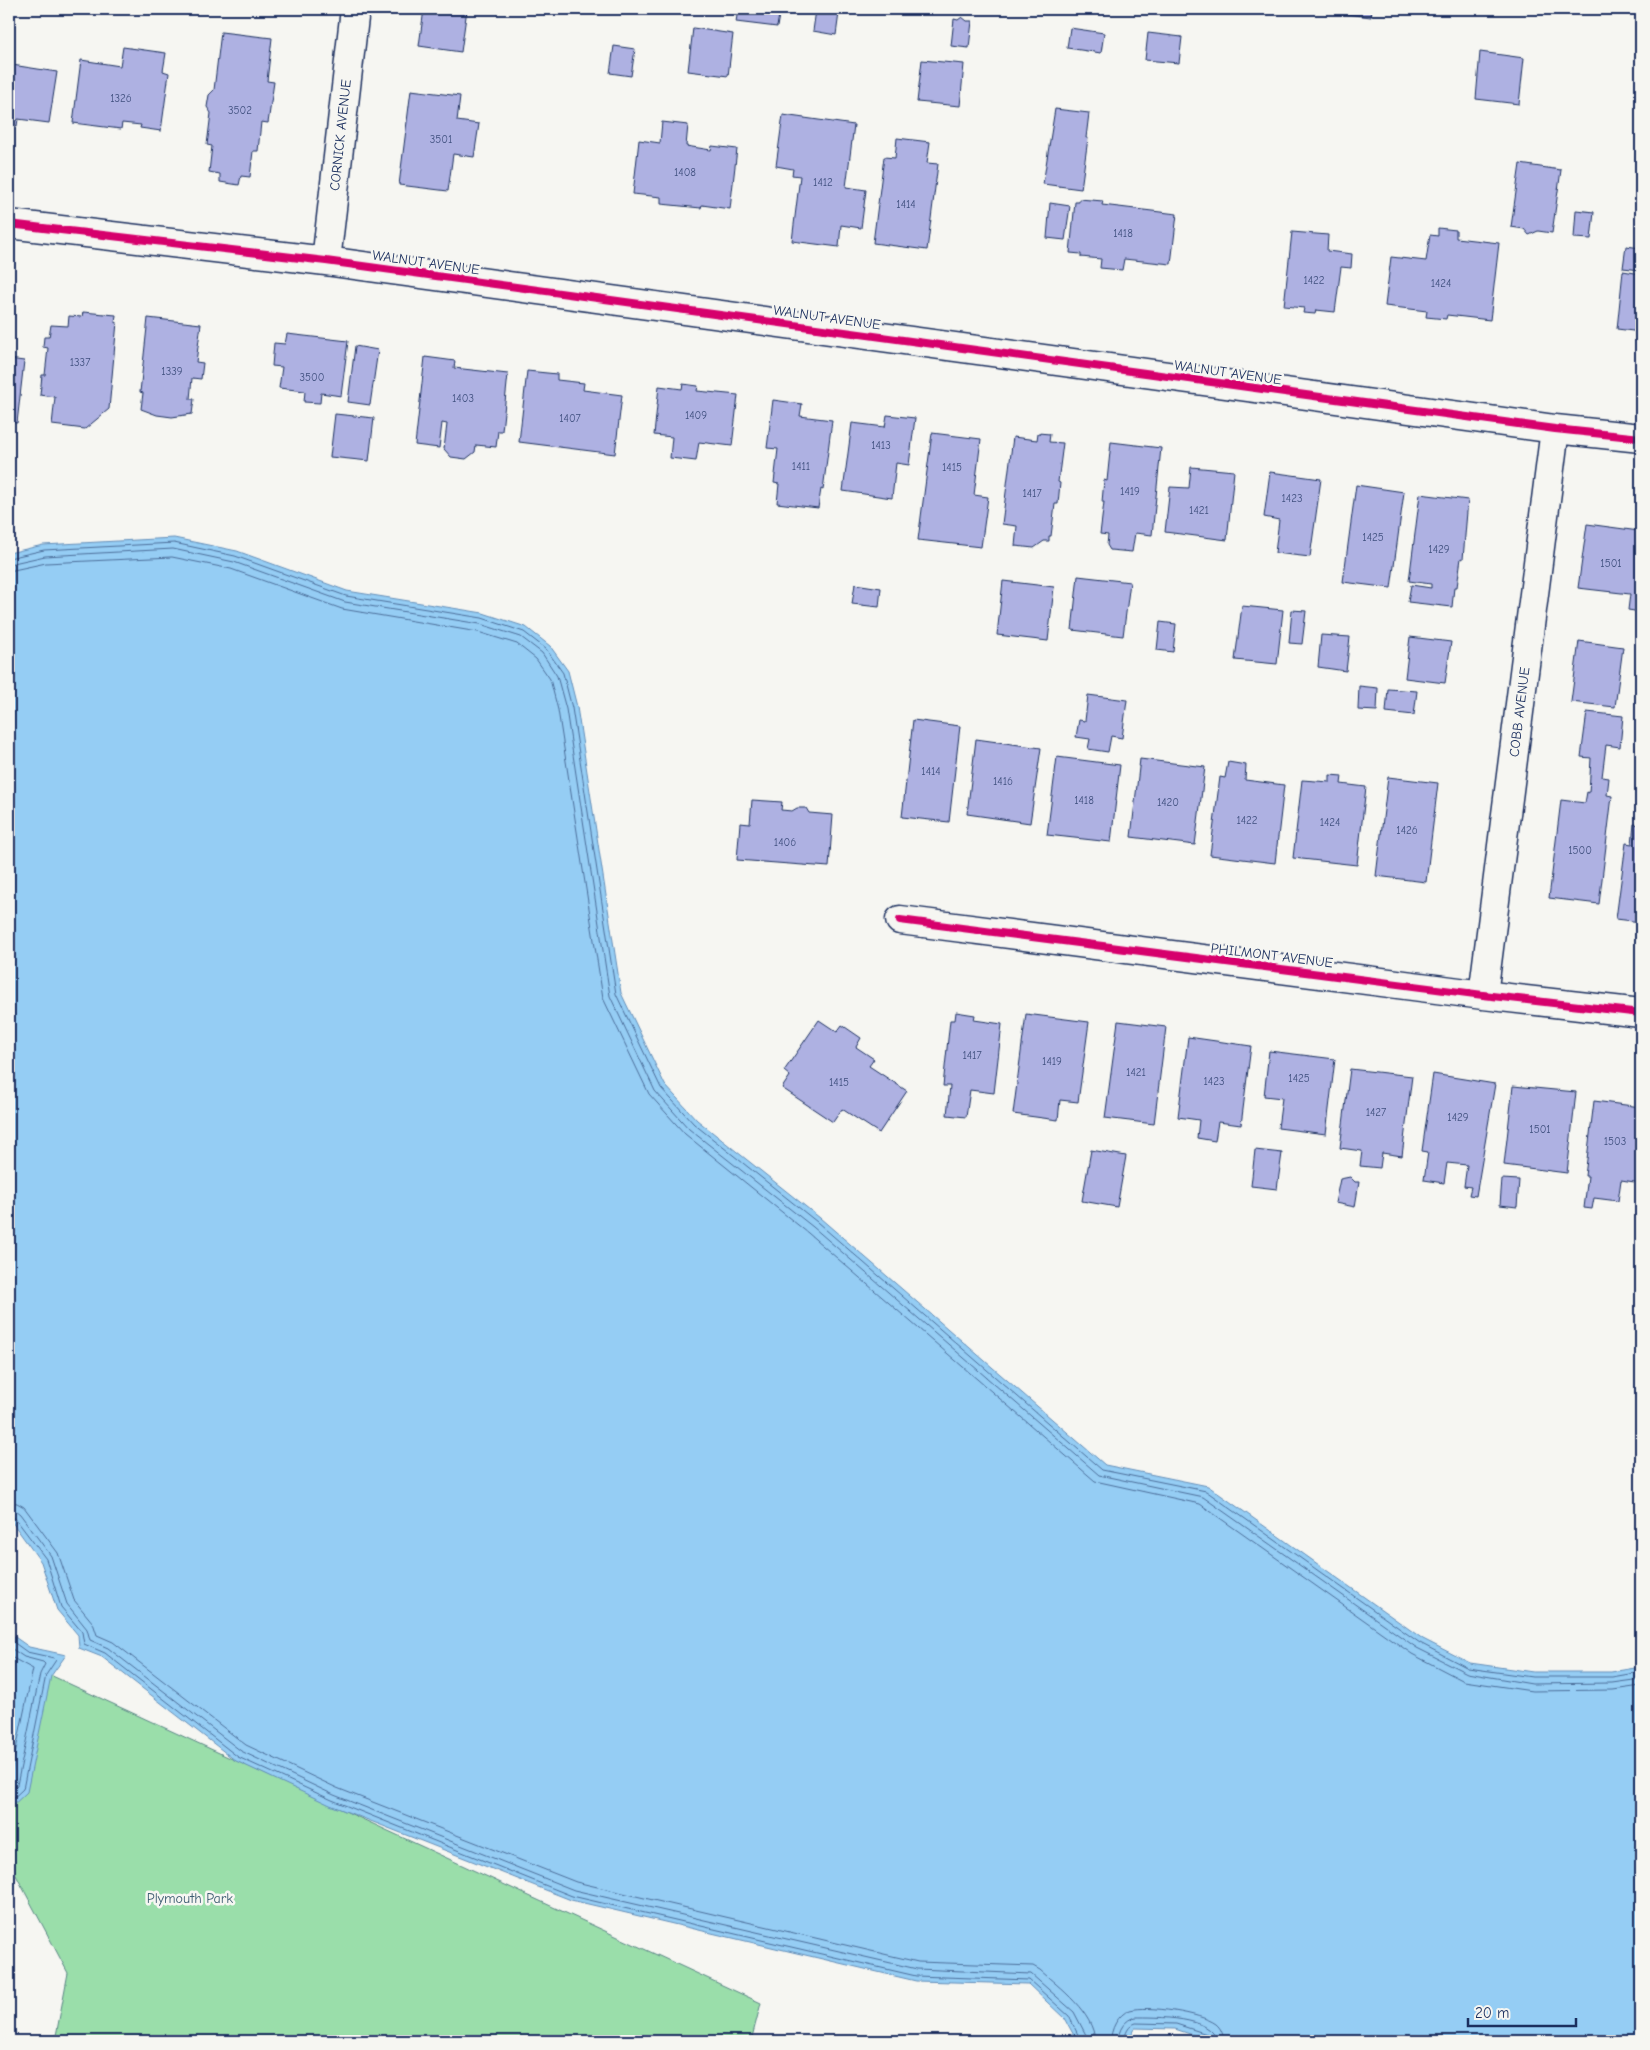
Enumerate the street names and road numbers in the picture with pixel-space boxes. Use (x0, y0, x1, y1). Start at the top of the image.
street label: CORNICK AVENUE (326, 78, 355, 192)
street label: WALNUT AVENUE (371, 247, 481, 278)
street label: WALNUT AVENUE (772, 302, 882, 333)
street label: WALNUT AVENUE (1173, 357, 1283, 388)
street label: COBB AVENUE (1506, 666, 1533, 758)
street label: PHILMONT AVENUE (1210, 940, 1334, 971)

